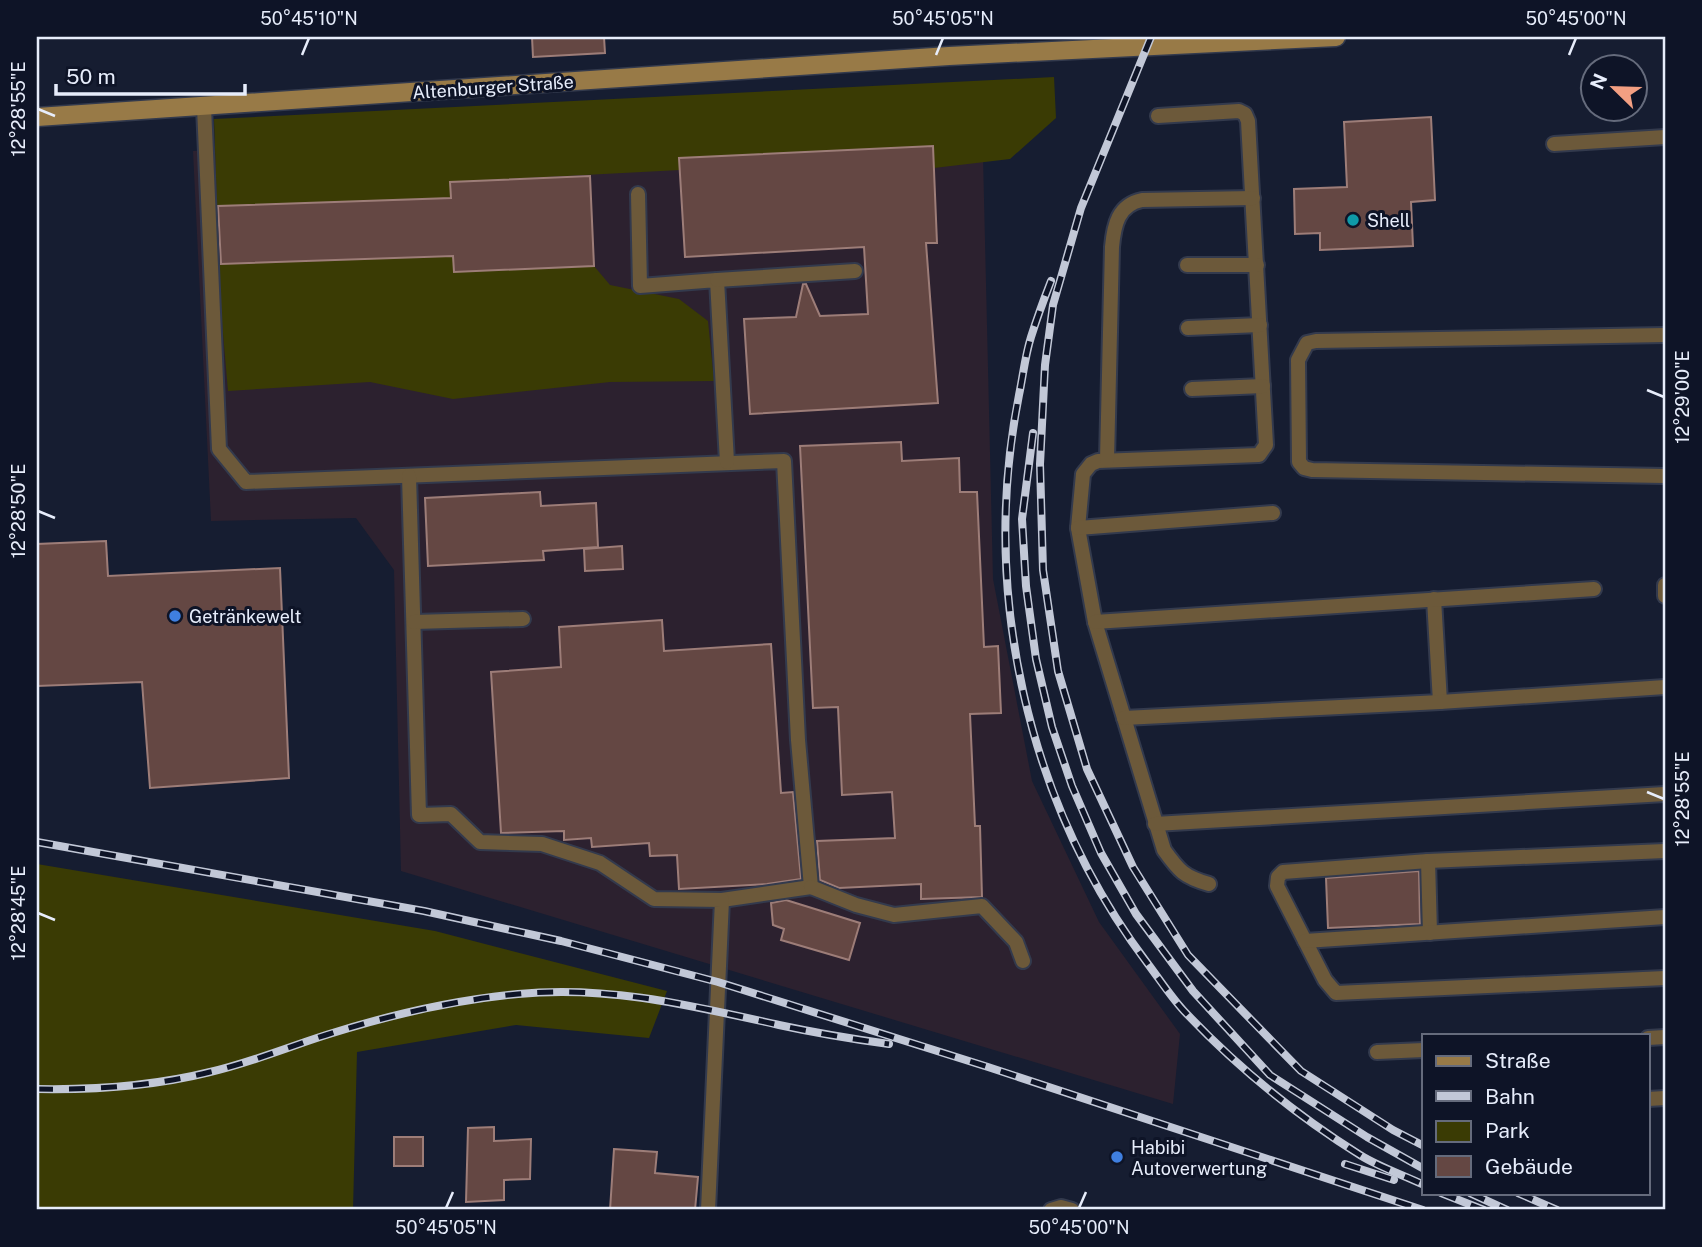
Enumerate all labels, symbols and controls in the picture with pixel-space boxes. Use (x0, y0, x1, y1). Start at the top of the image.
text: 50°45'10"N (260, 8, 358, 29)
text: 50°45'05"N (892, 8, 994, 29)
text: 50°45'00"N (1525, 8, 1627, 29)
scale bar (56, 52, 245, 96)
north arrow (1580, 52, 1650, 122)
text: 12°28'55"E (8, 61, 29, 157)
text: 50 m (66, 64, 116, 89)
text: N (1585, 70, 1611, 92)
street label: Altenburger Straße (412, 71, 574, 103)
place label: Shell (1367, 210, 1410, 231)
marker: Shell (1345, 212, 1361, 228)
text: 12°29'00"E (1672, 350, 1693, 444)
text: 12°28'50"E (8, 464, 29, 558)
place label: Getränkewelt (189, 606, 302, 627)
marker: Getränkewelt (167, 608, 183, 624)
text: 12°28'55"E (1672, 751, 1693, 847)
text: 12°28'45"E (8, 866, 29, 960)
legend (1422, 1034, 1650, 1194)
text: Straße (1485, 1048, 1551, 1073)
text: Bahn (1485, 1084, 1535, 1109)
text: Park (1485, 1118, 1530, 1143)
place label: Habibi Autoverwertung (1131, 1137, 1267, 1179)
marker: Habibi Autoverwertung (1109, 1149, 1125, 1165)
text: Gebäude (1485, 1154, 1573, 1179)
text: 50°45'05"N (395, 1217, 497, 1238)
text: 50°45'00"N (1028, 1217, 1130, 1238)

